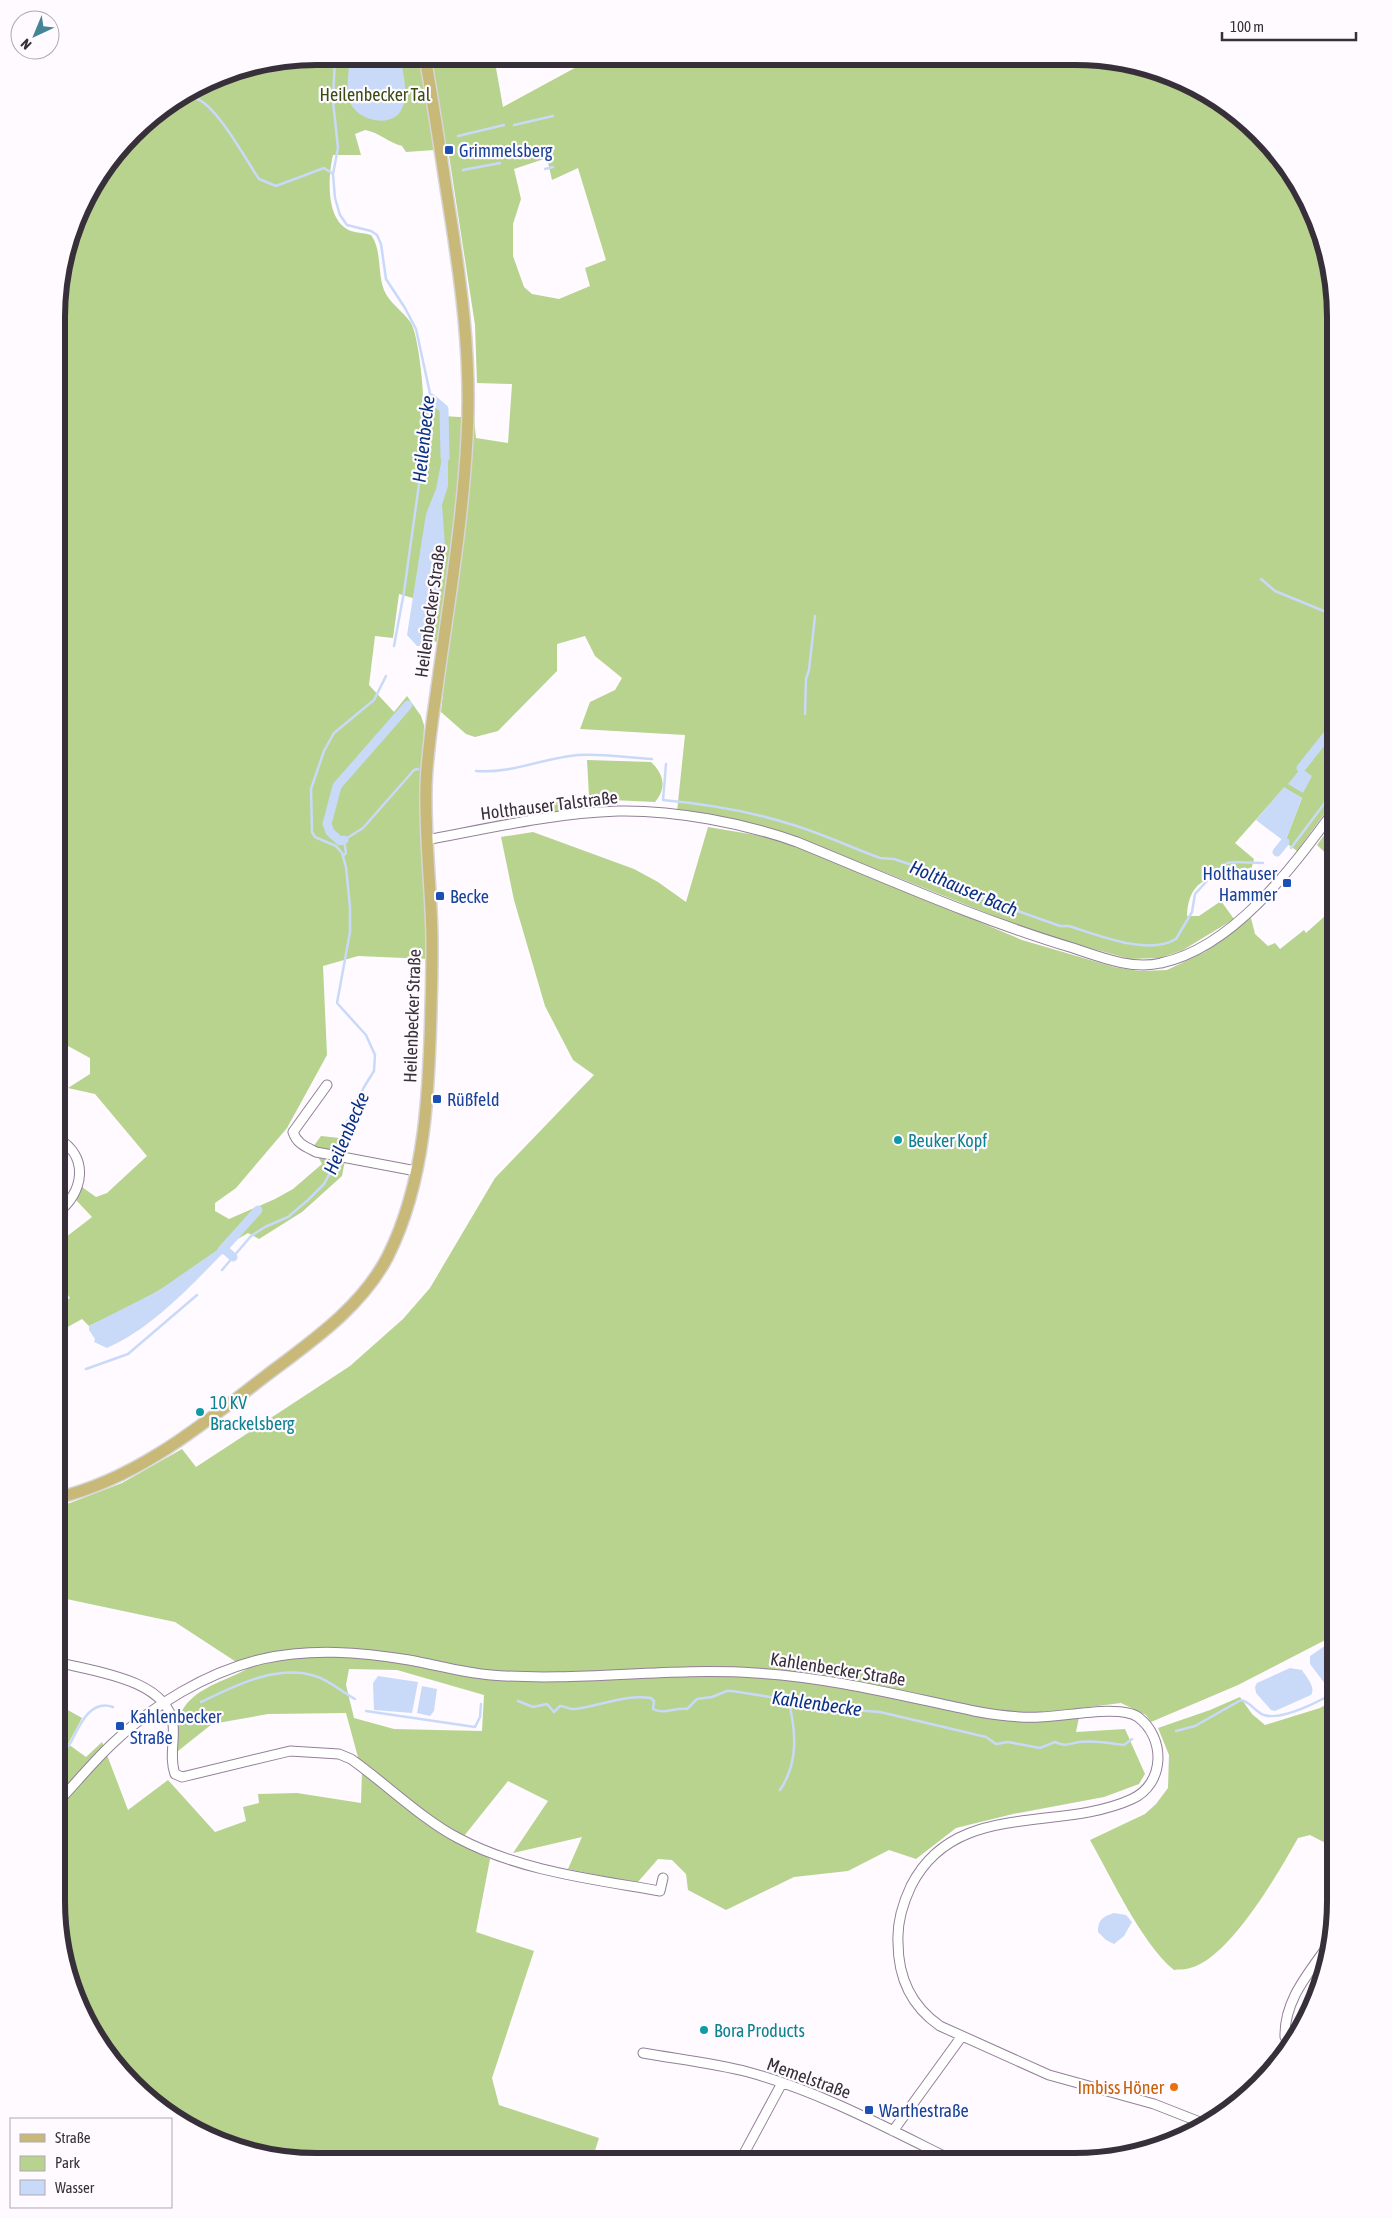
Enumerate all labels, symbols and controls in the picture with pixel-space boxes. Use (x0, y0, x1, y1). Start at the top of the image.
north arrow (10, 10, 60, 60)
scale bar (1222, 10, 1356, 42)
text: 100 m (1230, 18, 1264, 35)
text: N (17, 36, 34, 53)
park label: Heilenbecker Tal (320, 84, 431, 105)
place label: Grimmelsberg (459, 140, 553, 161)
marker: Grimmelsberg (443, 144, 455, 156)
water label: Heilenbecke (407, 394, 439, 484)
street label: Heilenbecker Straße (410, 543, 450, 679)
street label: Holthauser Talstraße (479, 786, 619, 824)
water label: Holthauser Bach (907, 855, 1021, 921)
place label: Holthauser Hammer (1202, 863, 1278, 905)
marker: Holthauser Hammer (1281, 877, 1293, 889)
place label: Becke (450, 886, 489, 907)
marker: Becke (434, 890, 446, 902)
street label: Heilenbecker Straße (399, 949, 425, 1083)
water label: Heilenbecke (319, 1088, 373, 1178)
place label: Rüßfeld (447, 1089, 499, 1110)
marker: Rüßfeld (431, 1093, 443, 1105)
place label: Beuker Kopf (908, 1130, 987, 1151)
marker: Beuker Kopf (892, 1134, 904, 1146)
place label: 10 KV Brackelsberg (210, 1392, 295, 1434)
marker: 10 KV Brackelsberg (194, 1406, 206, 1418)
street label: Kahlenbecker Straße (769, 1648, 907, 1690)
water label: Kahlenbecke (771, 1686, 863, 1720)
place label: Kahlenbecker Straße (130, 1706, 222, 1748)
marker: Kahlenbecker Straße (114, 1720, 126, 1732)
place label: Bora Products (714, 2020, 805, 2041)
marker: Bora Products (698, 2024, 710, 2036)
street label: Memelstraße (764, 2053, 854, 2103)
place label: Imbiss Höner (1077, 2077, 1165, 2098)
marker: Imbiss Höner (1168, 2081, 1180, 2093)
place label: Warthestraße (879, 2100, 969, 2121)
marker: Warthestraße (863, 2104, 875, 2116)
legend (10, 2118, 172, 2208)
text: Straße (55, 2129, 91, 2146)
text: Park (55, 2154, 80, 2171)
text: Wasser (55, 2179, 95, 2196)

